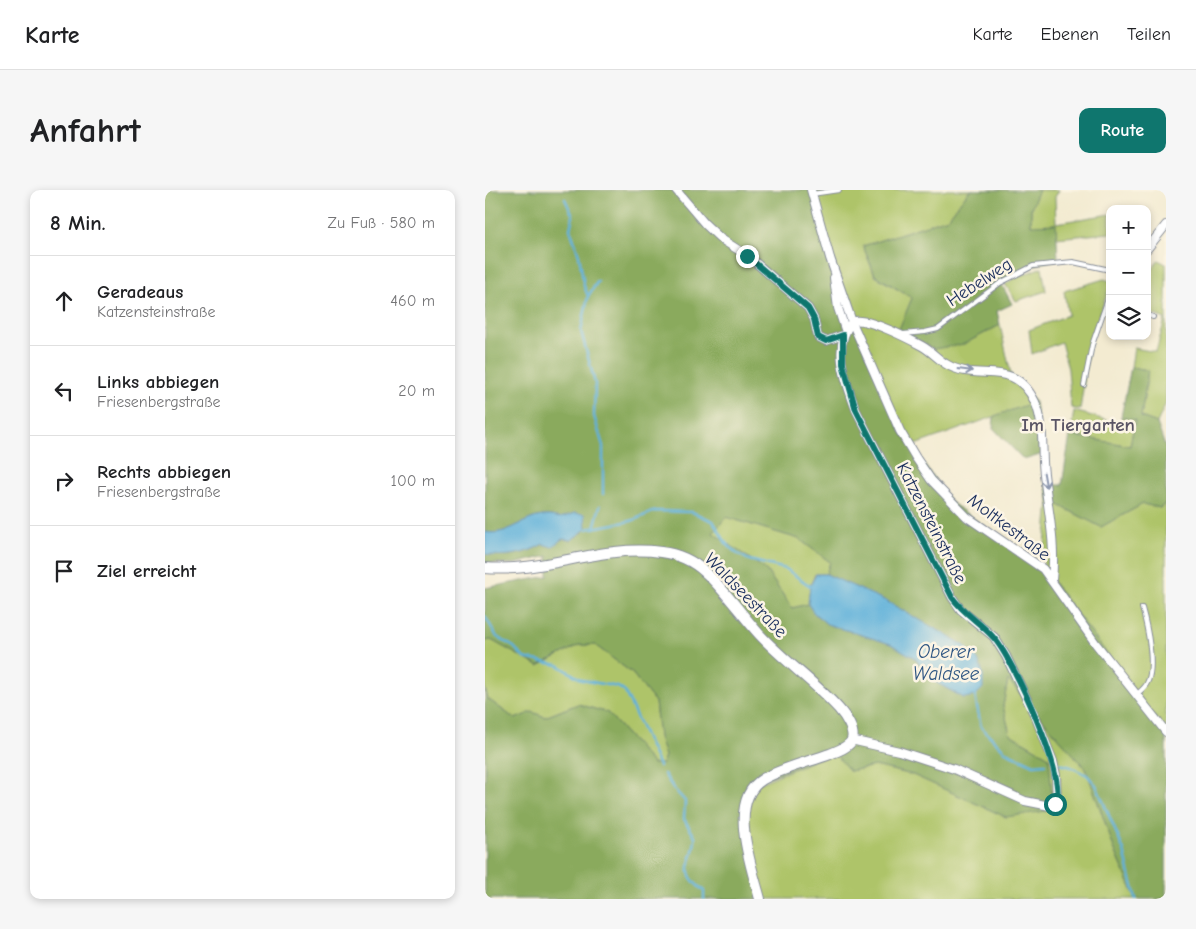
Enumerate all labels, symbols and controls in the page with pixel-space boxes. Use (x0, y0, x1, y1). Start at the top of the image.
text: Karte (25, 21, 79, 49)
text: Karte (972, 24, 1013, 45)
text: Ebenen (1041, 24, 1099, 45)
text: Teilen (1127, 24, 1171, 45)
button: Route (1079, 108, 1166, 153)
text: Anfahrt (30, 110, 141, 151)
map controls (1106, 205, 1151, 340)
button: + (1106, 205, 1151, 250)
text: 8 Min. (50, 211, 105, 235)
text: Zu Fuß · 580 m (328, 214, 435, 232)
route end (736, 245, 759, 268)
button: − (1106, 250, 1151, 295)
street label: Hebelweg (943, 254, 1016, 311)
text: Geradeaus (97, 281, 183, 303)
icon: ahead (50, 287, 78, 315)
text: 460 m (390, 292, 435, 310)
button: layers (1106, 295, 1151, 340)
text: Katzensteinstraße (97, 303, 215, 321)
one-way arrow (956, 365, 972, 375)
text: Links abbiegen (97, 371, 219, 393)
icon: left (50, 377, 78, 405)
text: 20 m (398, 382, 435, 400)
text: Friesenbergstraße (97, 393, 221, 411)
district label: Im Tiergarten (1021, 414, 1135, 436)
street label: Katzensteinstraße (892, 459, 971, 587)
text: Rechts abbiegen (97, 461, 231, 483)
icon: right (50, 467, 78, 495)
text: 100 m (391, 472, 435, 490)
one-way arrow (1041, 472, 1051, 488)
text: Friesenbergstraße (97, 483, 221, 501)
street label: Moltkestraße (963, 489, 1054, 565)
street label: Waldseestraße (700, 549, 791, 642)
icon: arrive (50, 557, 78, 585)
text: Ziel erreicht (97, 560, 196, 582)
water label: Oberer Waldsee (913, 641, 980, 685)
route start (1044, 793, 1067, 816)

